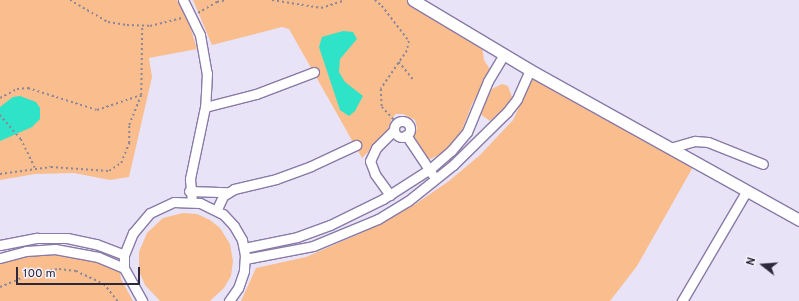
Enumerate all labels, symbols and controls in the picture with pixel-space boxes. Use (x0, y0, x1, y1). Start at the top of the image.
north arrow (743, 245, 783, 285)
text: N (744, 256, 759, 267)
scale bar (18, 259, 142, 285)
text: 100 m (23, 266, 56, 282)

